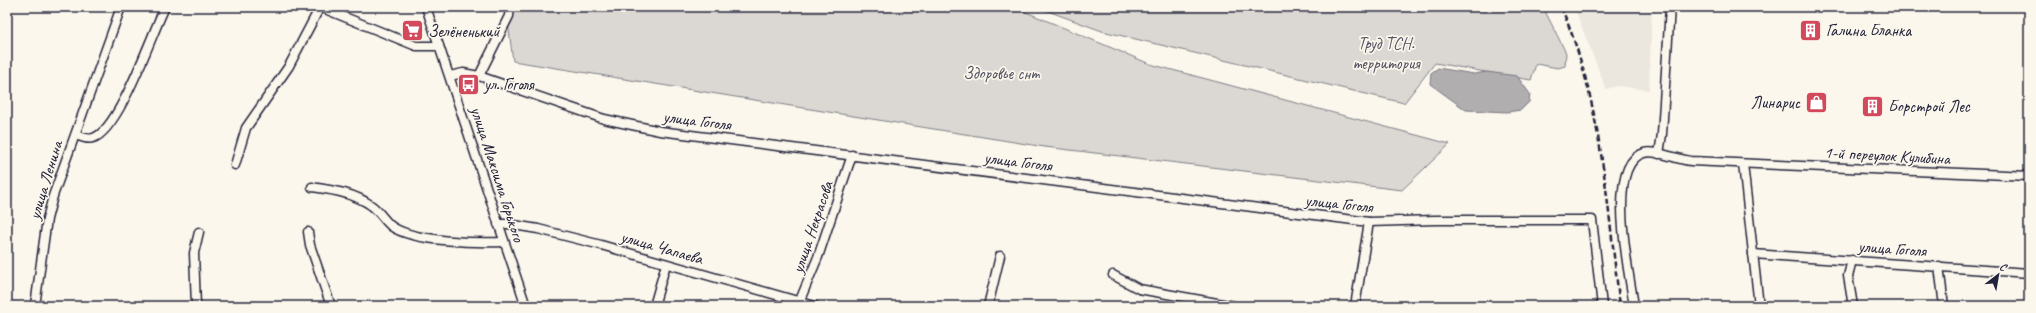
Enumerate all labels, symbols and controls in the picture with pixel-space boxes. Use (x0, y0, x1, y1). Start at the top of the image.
building icon: Галина Бланка (1797, 17, 1823, 43)
supermarket icon: Зелёненький (399, 18, 425, 44)
place label: Галина Бланка (1826, 20, 1912, 41)
place label: Зелёненький (428, 21, 501, 42)
park label: Труд ТСН. территория (1352, 33, 1421, 74)
park label: Здоровье снт (963, 63, 1040, 84)
bus stop icon: ул. Гоголя (455, 71, 481, 97)
place label: ул. Гоголя (483, 74, 535, 95)
shop icon: Линарис (1803, 89, 1829, 115)
place label: Линарис (1751, 92, 1801, 113)
building icon: Борстрой Лес (1859, 93, 1885, 119)
place label: Борстрой Лес (1888, 96, 1971, 117)
street label: улица Максима Горького (465, 103, 530, 245)
street label: улица Гоголя (661, 106, 733, 135)
street label: улица Ленина (23, 137, 68, 223)
street label: 1-й переулок Кулибина (1823, 142, 1952, 169)
street label: улица Гоголя (982, 147, 1054, 176)
street label: улица Некрасова (787, 177, 839, 277)
street label: улица Гоголя (1303, 189, 1375, 218)
street label: улица Чапаева (617, 225, 707, 270)
street label: улица Гоголя (1856, 236, 1928, 261)
north arrow (1978, 255, 2018, 295)
text: С (1997, 259, 2010, 275)

